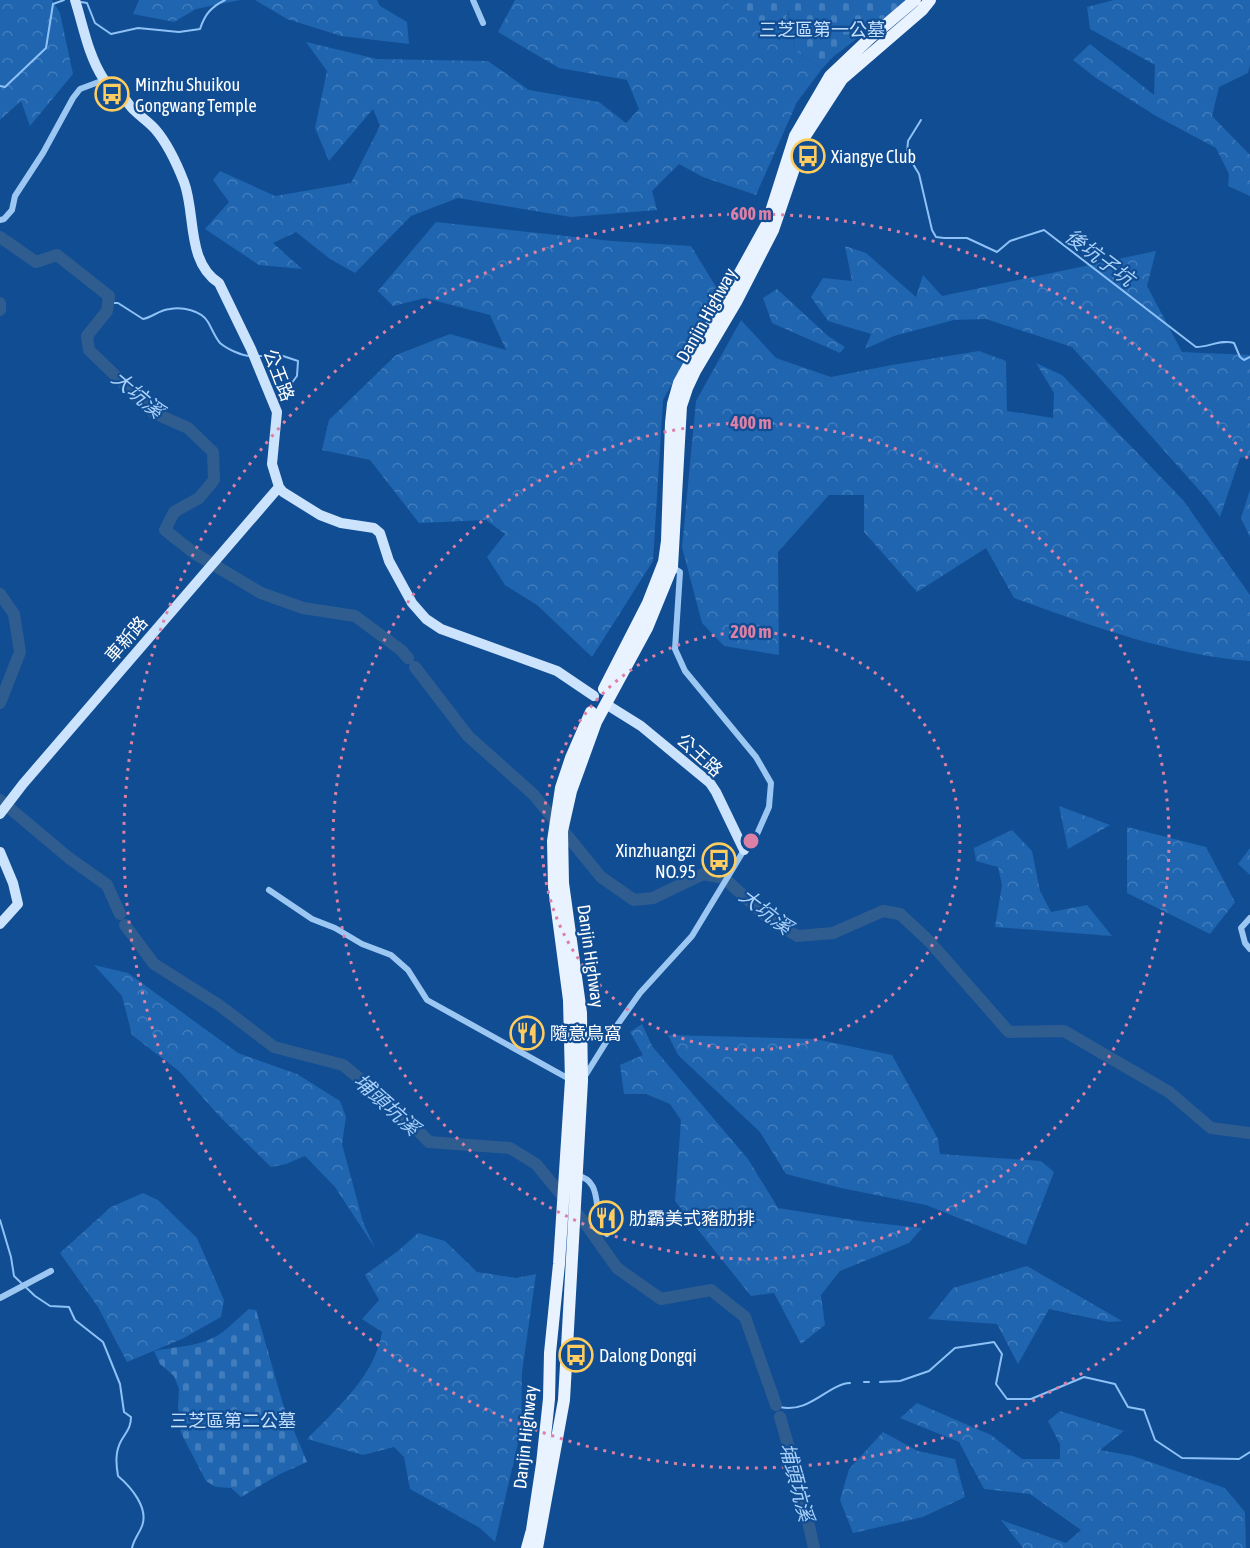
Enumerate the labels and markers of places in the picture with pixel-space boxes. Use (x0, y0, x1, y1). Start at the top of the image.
place label: Minzhu Shuikou Gongwang Temple (135, 74, 257, 116)
bus stop icon: Minzhu Shuikou Gongwang Temple (94, 76, 130, 112)
bus stop icon: Xiangye Club (790, 138, 826, 174)
place label: Xiangye Club (831, 146, 916, 167)
centre of rings (741, 831, 761, 851)
place label: Xinzhuangzi NO.95 (616, 840, 696, 882)
bus stop icon: Xinzhuangzi NO.95 (701, 842, 737, 878)
restaurant icon: 隨意鳥窩 (509, 1015, 545, 1051)
place label: 隨意鳥窩 (550, 1023, 622, 1044)
restaurant icon: 肋霸美式豬肋排 (588, 1200, 624, 1236)
place label: 肋霸美式豬肋排 (629, 1208, 755, 1229)
bus stop icon: Dalong Dongqi (558, 1337, 594, 1373)
place label: Dalong Dongqi (599, 1345, 697, 1366)

